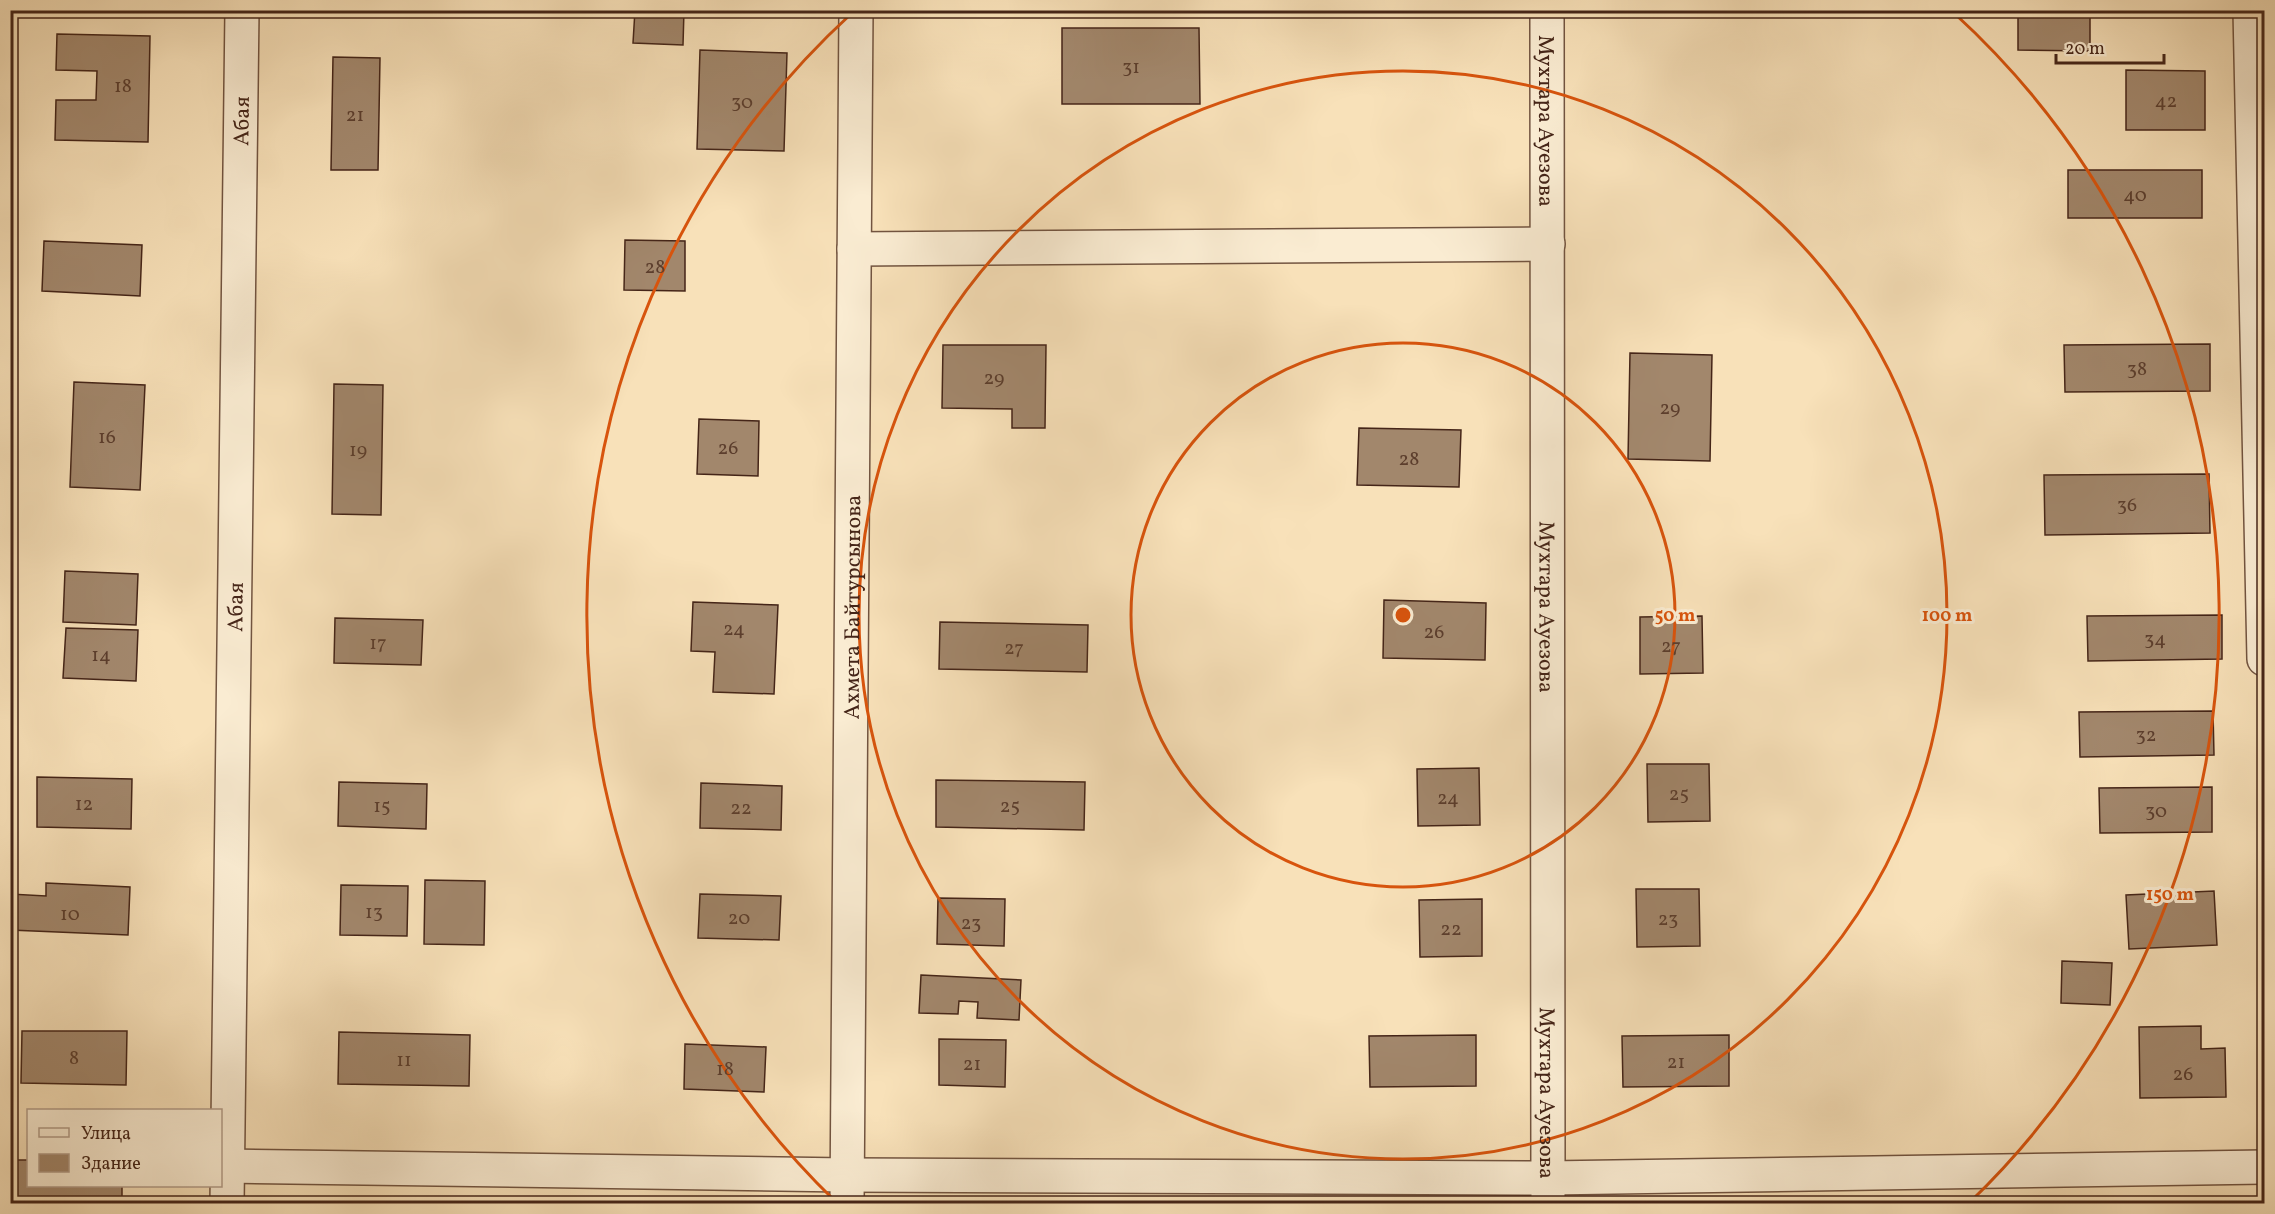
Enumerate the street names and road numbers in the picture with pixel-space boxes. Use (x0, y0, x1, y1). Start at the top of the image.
street label: Мухтара Ауезова (1529, 35, 1560, 207)
street label: Абая (227, 96, 259, 146)
street label: Ахмета Байтурсынова (838, 494, 870, 720)
street label: Мухтара Ауезова (1529, 521, 1561, 693)
street label: Абая (221, 582, 253, 632)
street label: Мухтара Ауезова (1530, 1007, 1561, 1179)

